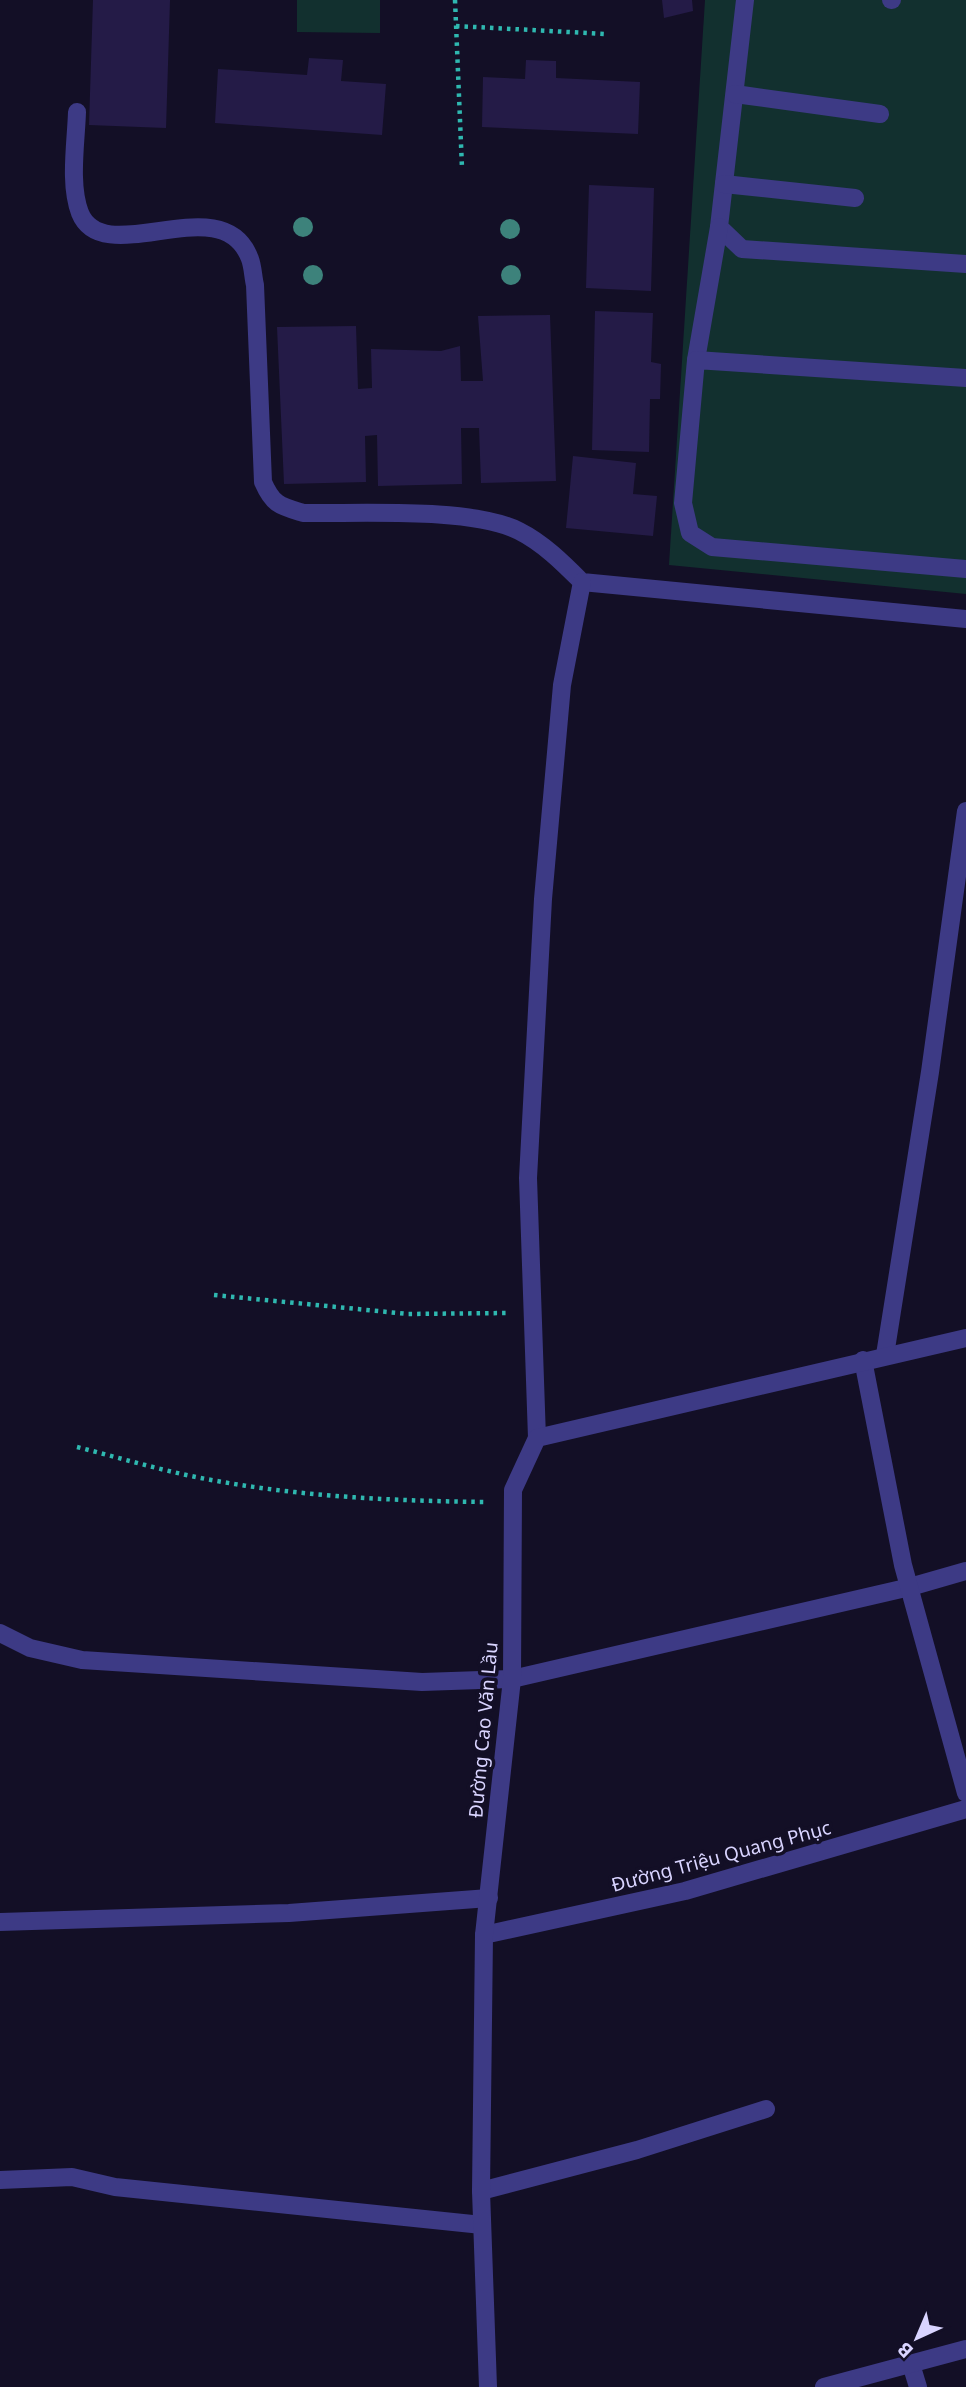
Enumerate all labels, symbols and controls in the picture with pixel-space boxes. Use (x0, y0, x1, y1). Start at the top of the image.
street label: Đường Cao Văn Lầu (462, 1641, 504, 1819)
street label: Đường Triệu Quang Phục (608, 1814, 834, 1898)
north arrow (882, 2303, 952, 2373)
text: B (892, 2336, 919, 2364)

